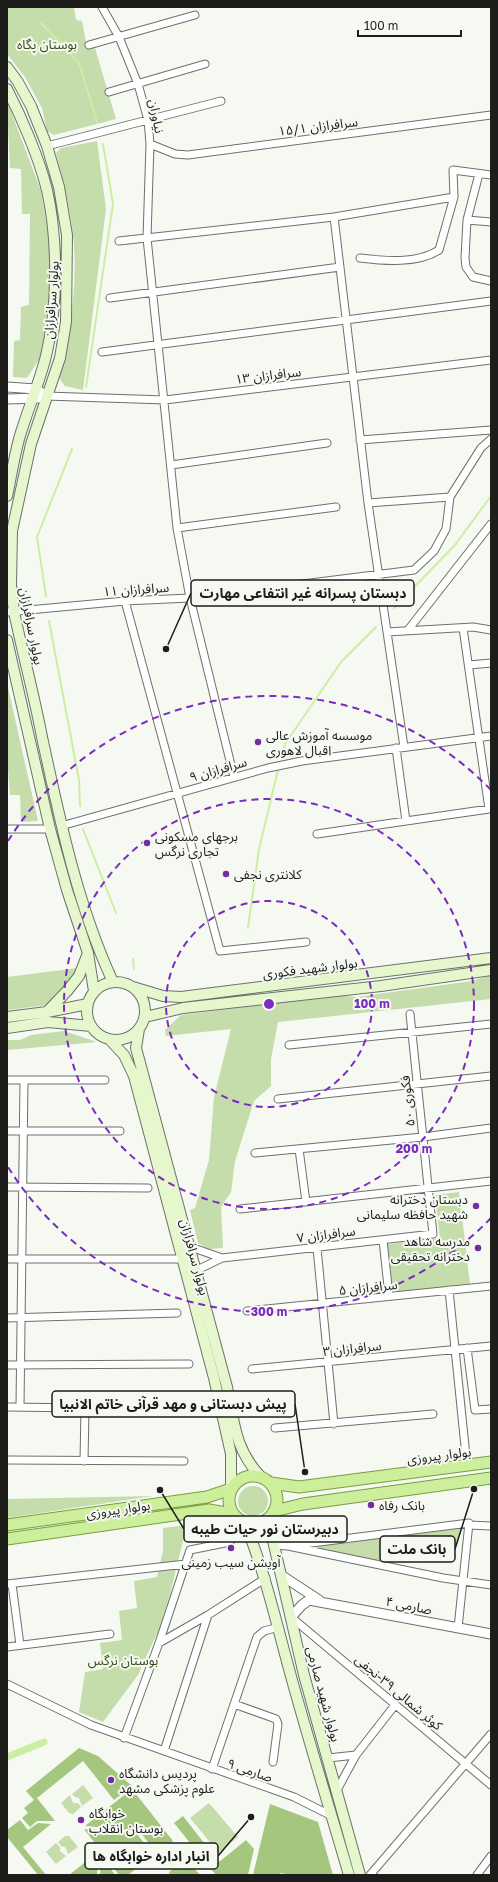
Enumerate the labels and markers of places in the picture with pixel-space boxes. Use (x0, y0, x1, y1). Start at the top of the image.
callout: دبستان پسرانه غیر انتفاعی مهارت (191, 580, 414, 606)
place label: موسسه آموزش عالی اقبال لاهوری (266, 727, 373, 759)
marker: موسسه آموزش عالی اقبال لاهوری (253, 737, 263, 747)
place label: برجهای مسکونی تجاری نرگس (155, 828, 238, 860)
marker: برجهای مسکونی تجاری نرگس (142, 838, 152, 848)
place label: کلانتری نجفی (234, 866, 302, 883)
marker: کلانتری نجفی (221, 869, 231, 879)
centre of rings (262, 997, 276, 1011)
place label: دبستان دخترانه شهید حافظه سلیمانی (357, 1191, 468, 1223)
marker: دبستان دخترانه شهید حافظه سلیمانی (471, 1201, 481, 1211)
place label: مدرسه شاهد دخترانه تحقیقی (391, 1233, 470, 1265)
marker: مدرسه شاهد دخترانه تحقیقی (473, 1243, 483, 1253)
callout: پیش دبستانی و مهد قرآنی خاتم الانبیا (52, 1391, 295, 1417)
place label: بانک رفاه (379, 1497, 425, 1513)
marker: بانک رفاه (366, 1500, 376, 1510)
callout: دبیرستان نور حیات طیبه (184, 1516, 347, 1542)
callout: بانک ملت (380, 1536, 455, 1562)
marker: آویشن سیب زمینی (226, 1543, 236, 1553)
place label: آویشن سیب زمینی (182, 1554, 282, 1571)
place label: پردیس دانشگاه علوم پزشکی مشهد (119, 1765, 215, 1798)
marker: پردیس دانشگاه علوم پزشکی مشهد (106, 1775, 116, 1785)
place label: خوابگاه بوستان انقلاب (89, 1805, 163, 1837)
marker: خوابگاه بوستان انقلاب (76, 1815, 86, 1825)
callout: انبار اداره خوابگاه ها (85, 1843, 218, 1869)

